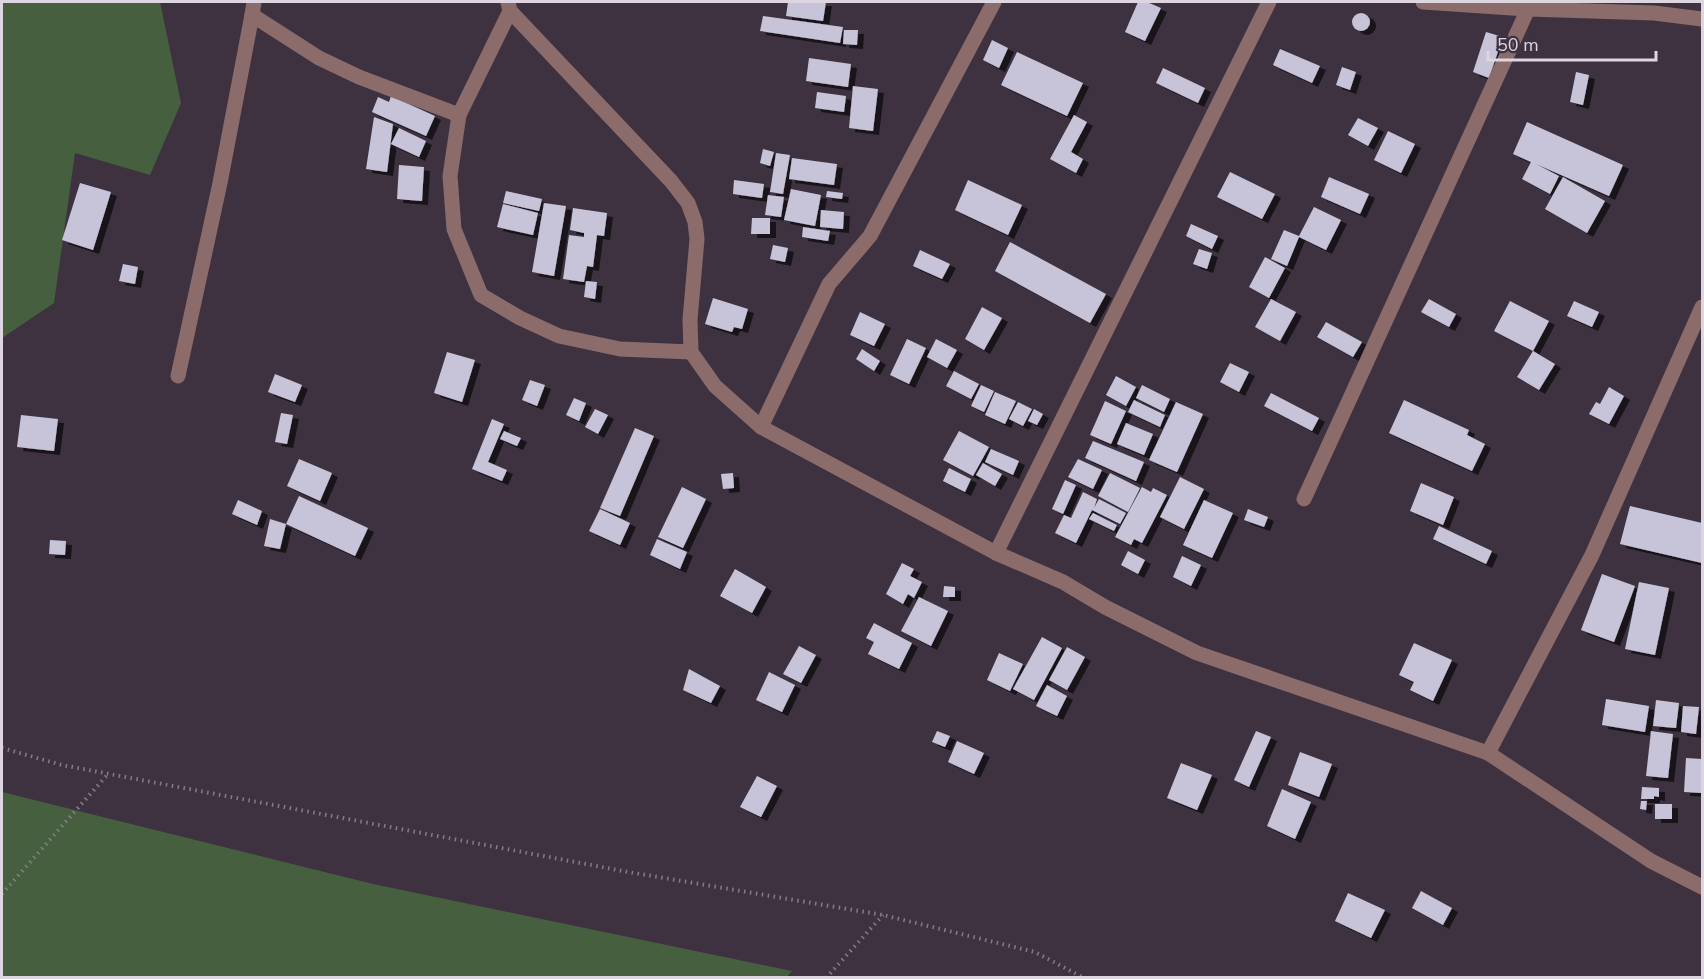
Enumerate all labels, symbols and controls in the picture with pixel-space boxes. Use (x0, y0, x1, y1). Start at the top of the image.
scale bar (1488, 24, 1656, 62)
text: 50 m (1497, 33, 1539, 57)

